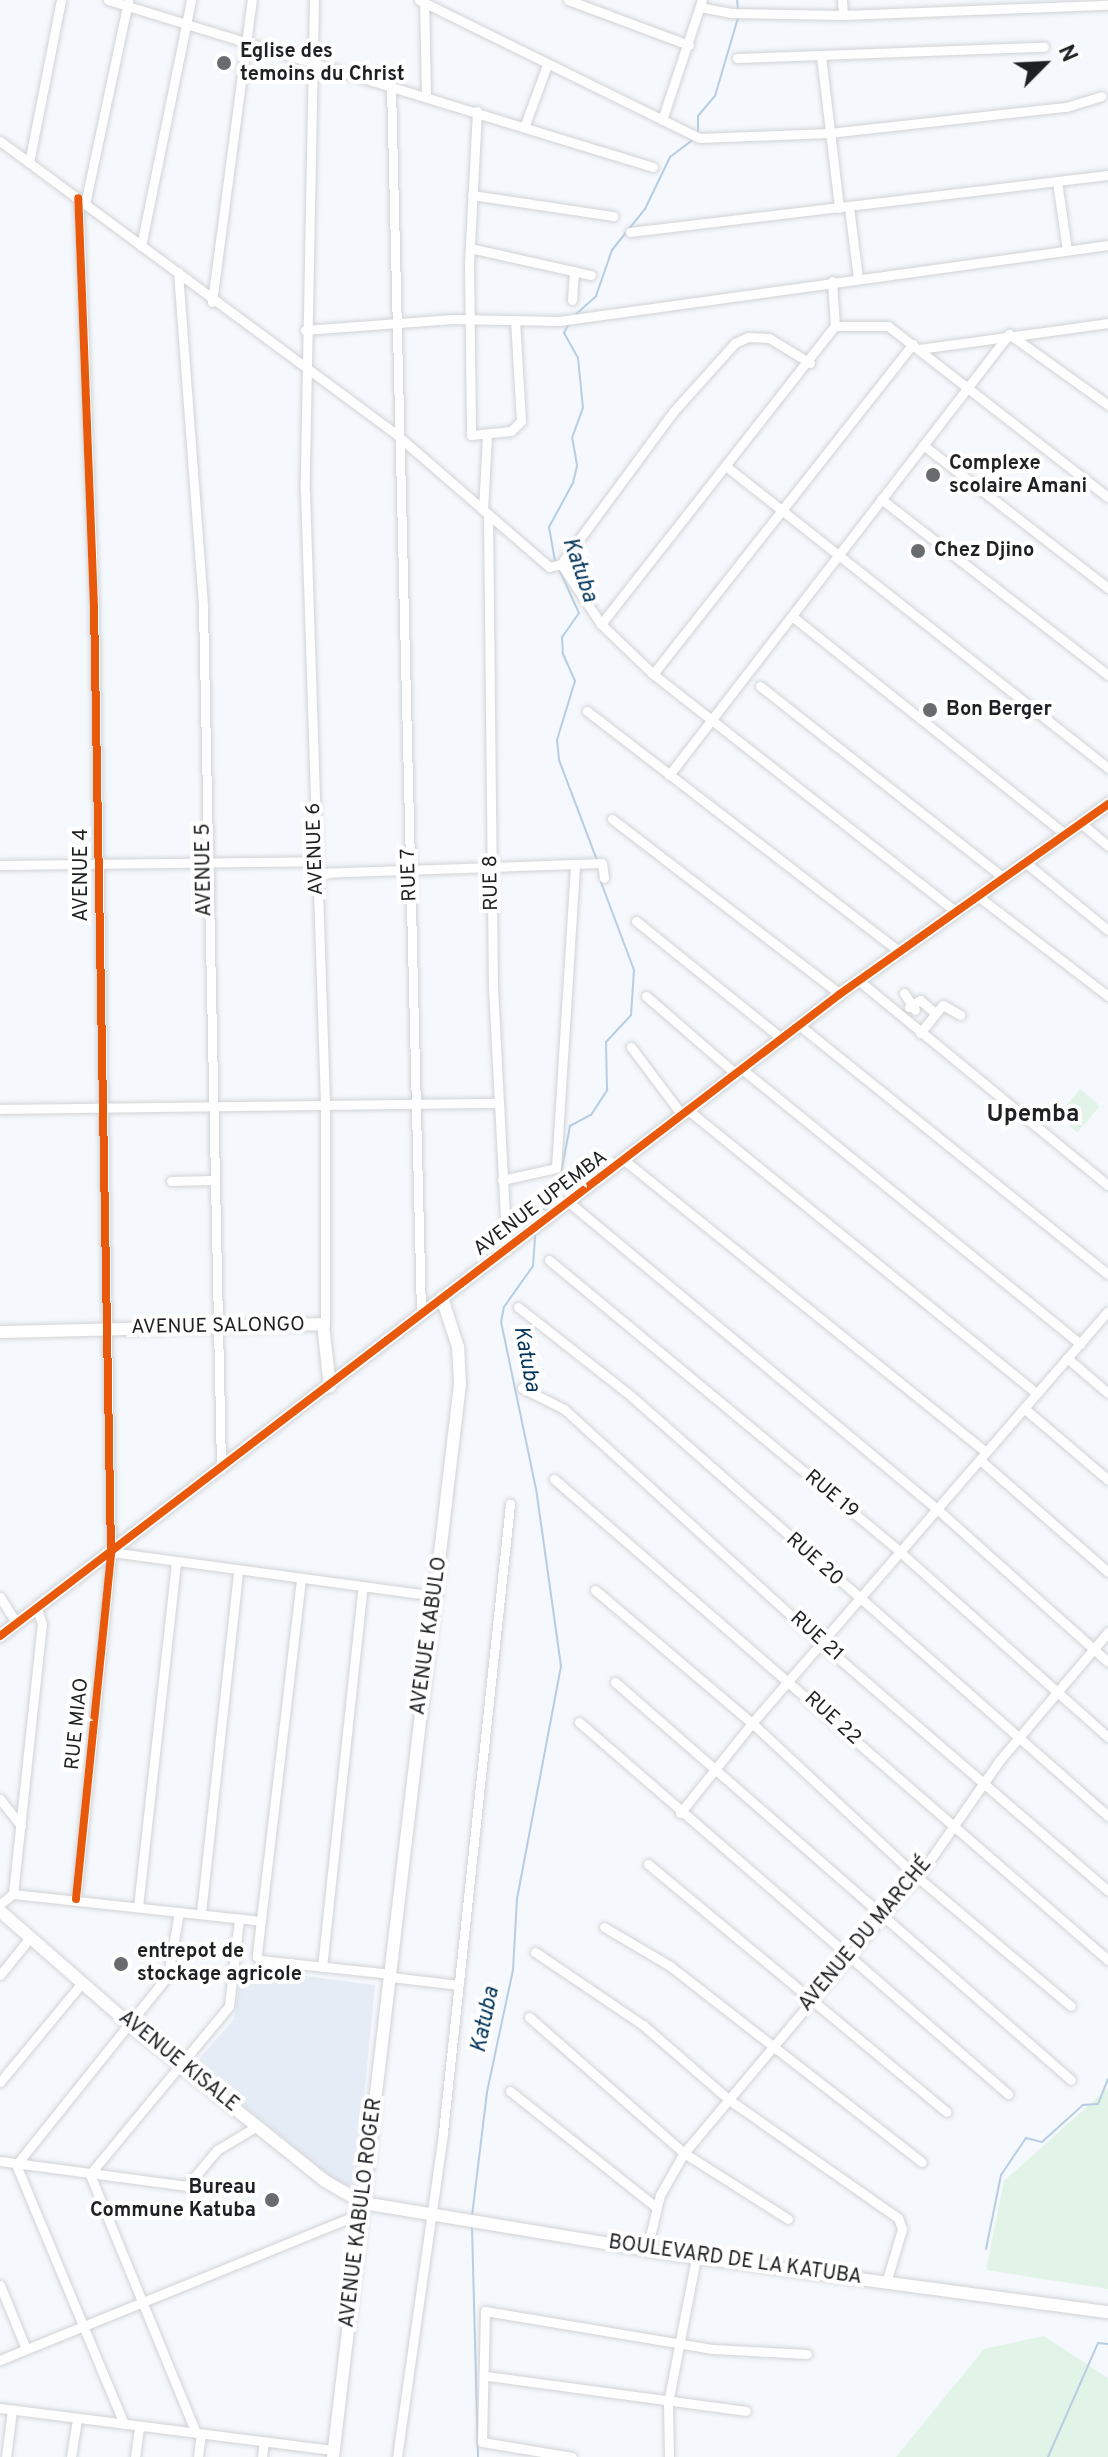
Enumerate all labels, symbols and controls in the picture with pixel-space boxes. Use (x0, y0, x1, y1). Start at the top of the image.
north arrow (1004, 24, 1084, 104)
place label: Eglise des temoins du Christ (240, 40, 405, 87)
text: N (1051, 41, 1082, 67)
marker: Eglise des temoins du Christ (215, 54, 233, 72)
place label: Complexe scolaire Amani (949, 452, 1088, 499)
marker: Complexe scolaire Amani (924, 466, 942, 484)
water label: Katuba (556, 534, 602, 606)
place label: Chez Djino (934, 539, 1034, 563)
marker: Chez Djino (909, 542, 927, 560)
place label: Bon Berger (946, 698, 1052, 722)
marker: Bon Berger (921, 701, 939, 719)
street label: AVENUE 6 (302, 802, 330, 896)
street label: AVENUE 5 (192, 823, 218, 917)
street label: AVENUE 4 (70, 828, 94, 922)
street label: RUE 7 (397, 848, 423, 902)
street label: RUE 8 (480, 855, 504, 911)
district label: Upemba (987, 1102, 1079, 1130)
street label: AVENUE UPEMBA (469, 1146, 613, 1262)
street label: AVENUE SALONGO (131, 1313, 305, 1341)
water label: Katuba (507, 1324, 545, 1394)
street label: RUE 19 (799, 1466, 863, 1524)
street label: RUE 20 (780, 1528, 848, 1592)
street label: AVENUE KABULO (407, 1555, 453, 1717)
street label: RUE 21 (784, 1607, 848, 1667)
street label: RUE MIAO (61, 1677, 95, 1771)
street label: RUE 22 (799, 1687, 865, 1751)
street label: AVENUE DU MARCHÉ (795, 1853, 937, 2017)
place label: entrepot de stockage agricole (137, 1940, 302, 1987)
marker: entrepot de stockage agricole (112, 1955, 130, 1973)
water label: Katuba (466, 1985, 506, 2055)
street label: AVENUE KISALE (113, 2006, 243, 2118)
street label: AVENUE KABULO ROGER (336, 2097, 388, 2329)
place label: Bureau Commune Katuba (90, 2176, 256, 2223)
marker: Bureau Commune Katuba (263, 2191, 281, 2209)
street label: BOULEVARD DE LA KATUBA (606, 2231, 864, 2291)

